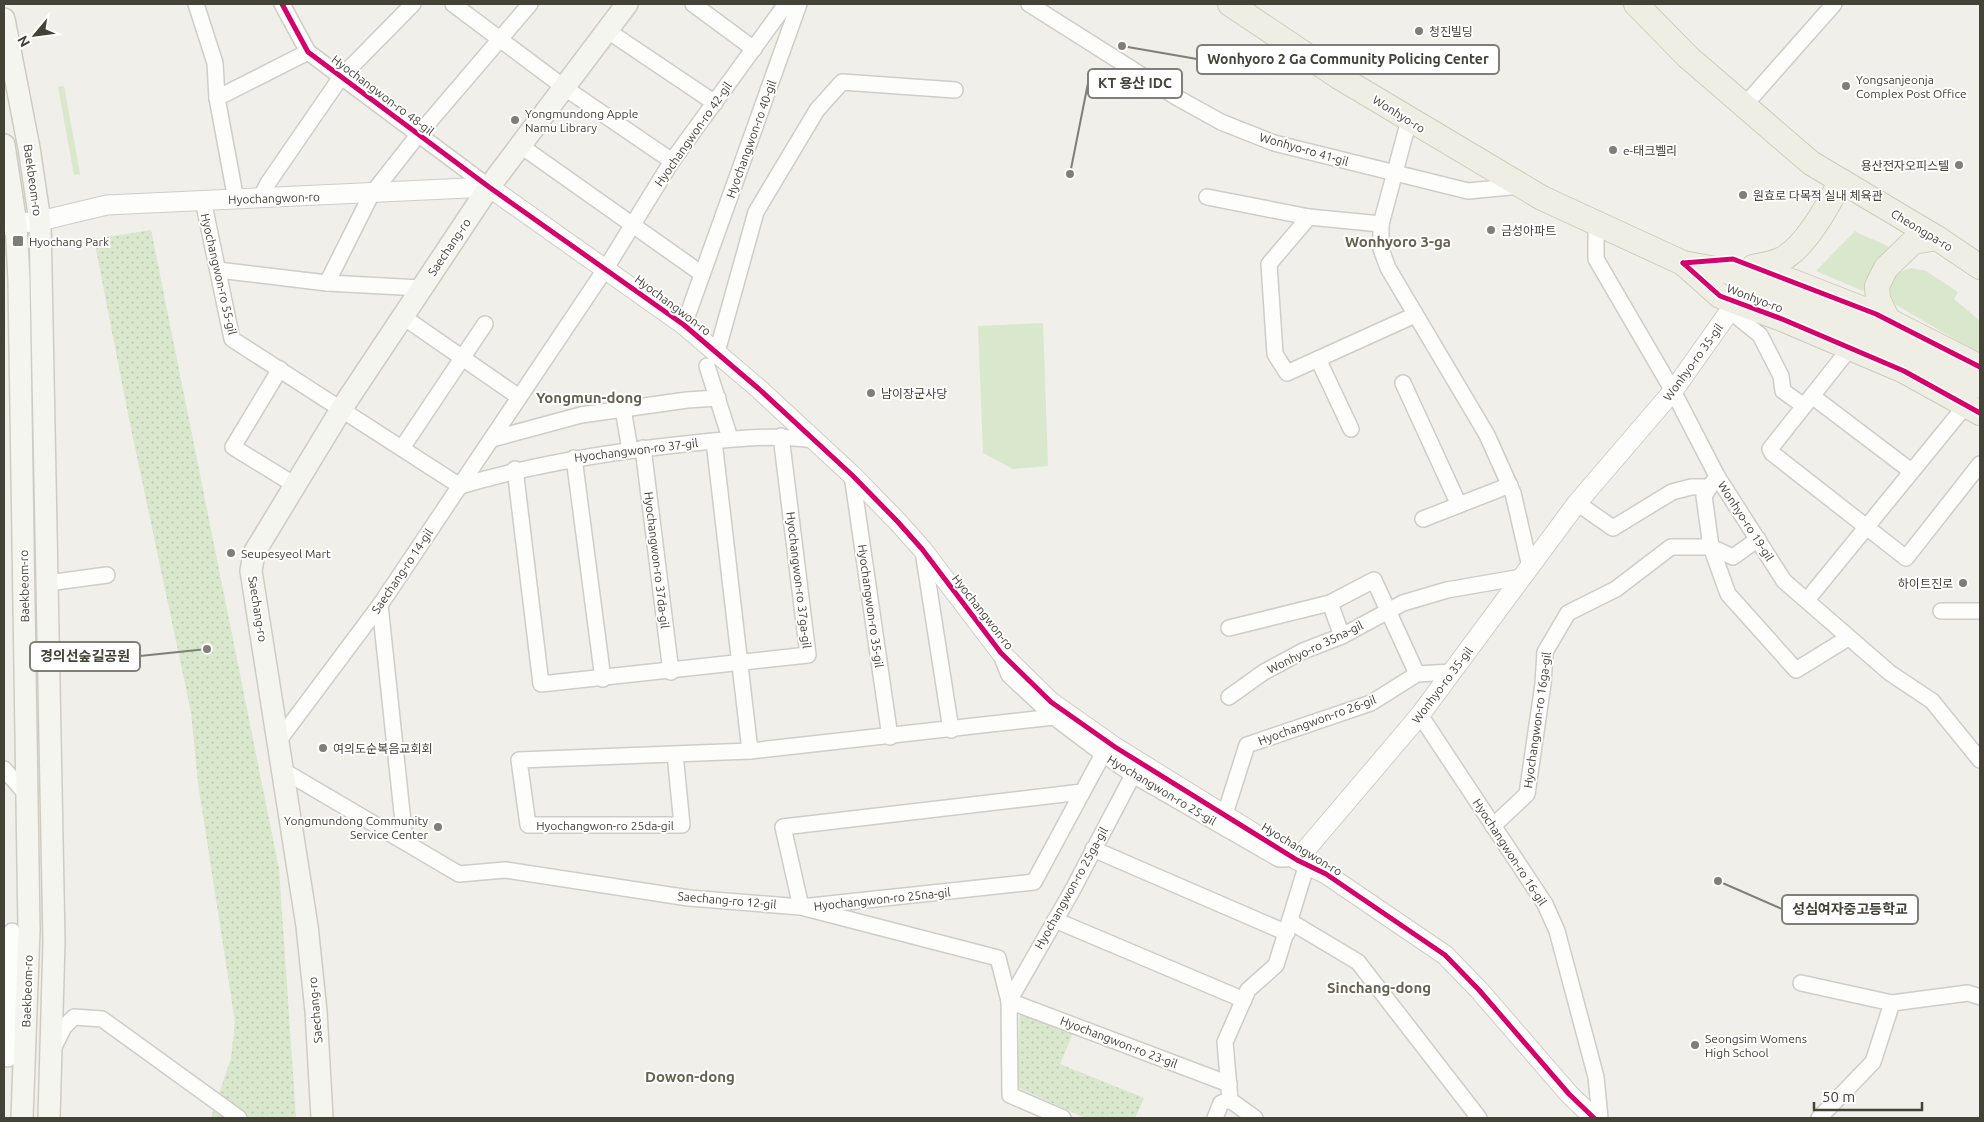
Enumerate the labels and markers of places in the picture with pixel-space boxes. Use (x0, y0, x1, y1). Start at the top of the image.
marker: 청진빌딩 (1413, 25, 1425, 37)
place label: 청진빌딩 (1429, 25, 1473, 38)
callout: Wonhyoro 2 Ga Community Policing Center (1197, 45, 1499, 74)
callout: KT 용산 IDC (1088, 69, 1182, 98)
place label: Yongsanjeonja Complex Post Office (1856, 73, 1967, 100)
marker: Yongsanjeonja Complex Post Office (1840, 80, 1852, 92)
place label: Yongmundong Apple Namu Library (525, 107, 638, 134)
marker: Yongmundong Apple Namu Library (509, 114, 521, 126)
marker: e-태크벨리 (1607, 144, 1619, 156)
place label: e-태크벨리 (1623, 144, 1677, 157)
place label: 용산전자오피스텔 (1861, 159, 1949, 172)
marker: 용산전자오피스텔 (1953, 159, 1965, 171)
marker: 원효로 다목적 실내 체육관 (1737, 189, 1749, 201)
place label: 원효로 다목적 실내 체육관 (1753, 189, 1883, 202)
marker: 금성아파트 (1485, 224, 1497, 236)
place label: 금성아파트 (1501, 224, 1556, 237)
marker: Hyochang Park (11, 234, 25, 248)
place label: Hyochang Park (29, 235, 109, 248)
marker: 남이장군사당 (865, 387, 877, 399)
place label: 남이장군사당 (881, 387, 947, 400)
marker: Seupesyeol Mart (225, 547, 237, 559)
place label: Seupesyeol Mart (241, 547, 331, 560)
place label: 하이트진로 (1898, 577, 1953, 590)
marker: 하이트진로 (1957, 577, 1969, 589)
callout: 경의선숲길공원 (30, 642, 140, 671)
marker: 여의도순복음교회회 (317, 742, 329, 754)
place label: 여의도순복음교회회 (333, 742, 432, 755)
place label: Yongmundong Community Service Center (284, 814, 428, 841)
marker: Yongmundong Community Service Center (432, 821, 444, 833)
callout: 성심여자중고등학교 (1782, 895, 1918, 924)
place label: Seongsim Womens High School (1705, 1032, 1807, 1059)
marker: Seongsim Womens High School (1689, 1039, 1701, 1051)

